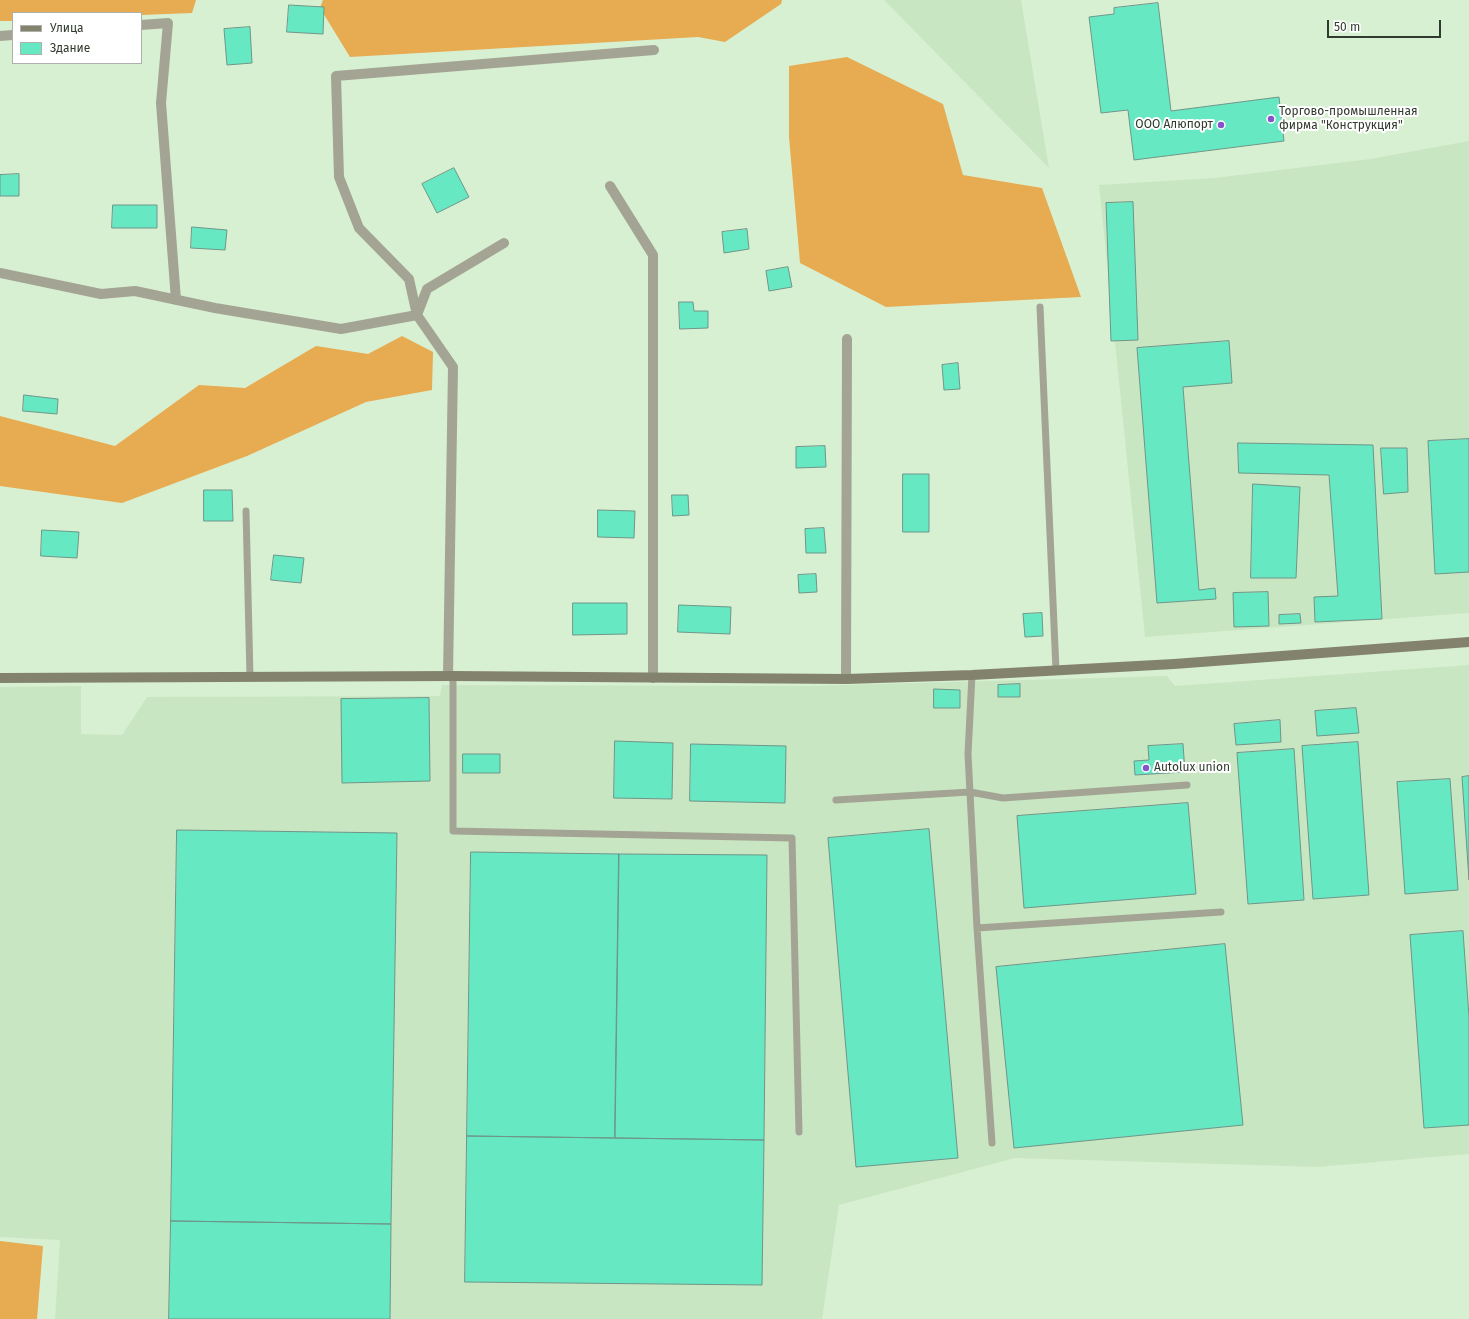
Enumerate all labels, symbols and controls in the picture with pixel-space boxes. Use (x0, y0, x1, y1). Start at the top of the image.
legend (12, 12, 142, 64)
scale bar (1329, 12, 1443, 38)
text: 50 m (1334, 20, 1360, 34)
text: Улица (50, 21, 84, 35)
text: Здание (50, 41, 90, 55)
place label: Торгово-промышленная фирма "Конструкция" (1279, 105, 1418, 133)
marker: Торгово-промышленная фирма "Конструкция" (1266, 114, 1276, 124)
place label: ООО Алюпорт (1135, 118, 1213, 132)
marker: ООО Алюпорт (1216, 120, 1226, 130)
place label: Autolux union (1154, 761, 1230, 775)
marker: Autolux union (1141, 763, 1151, 773)

